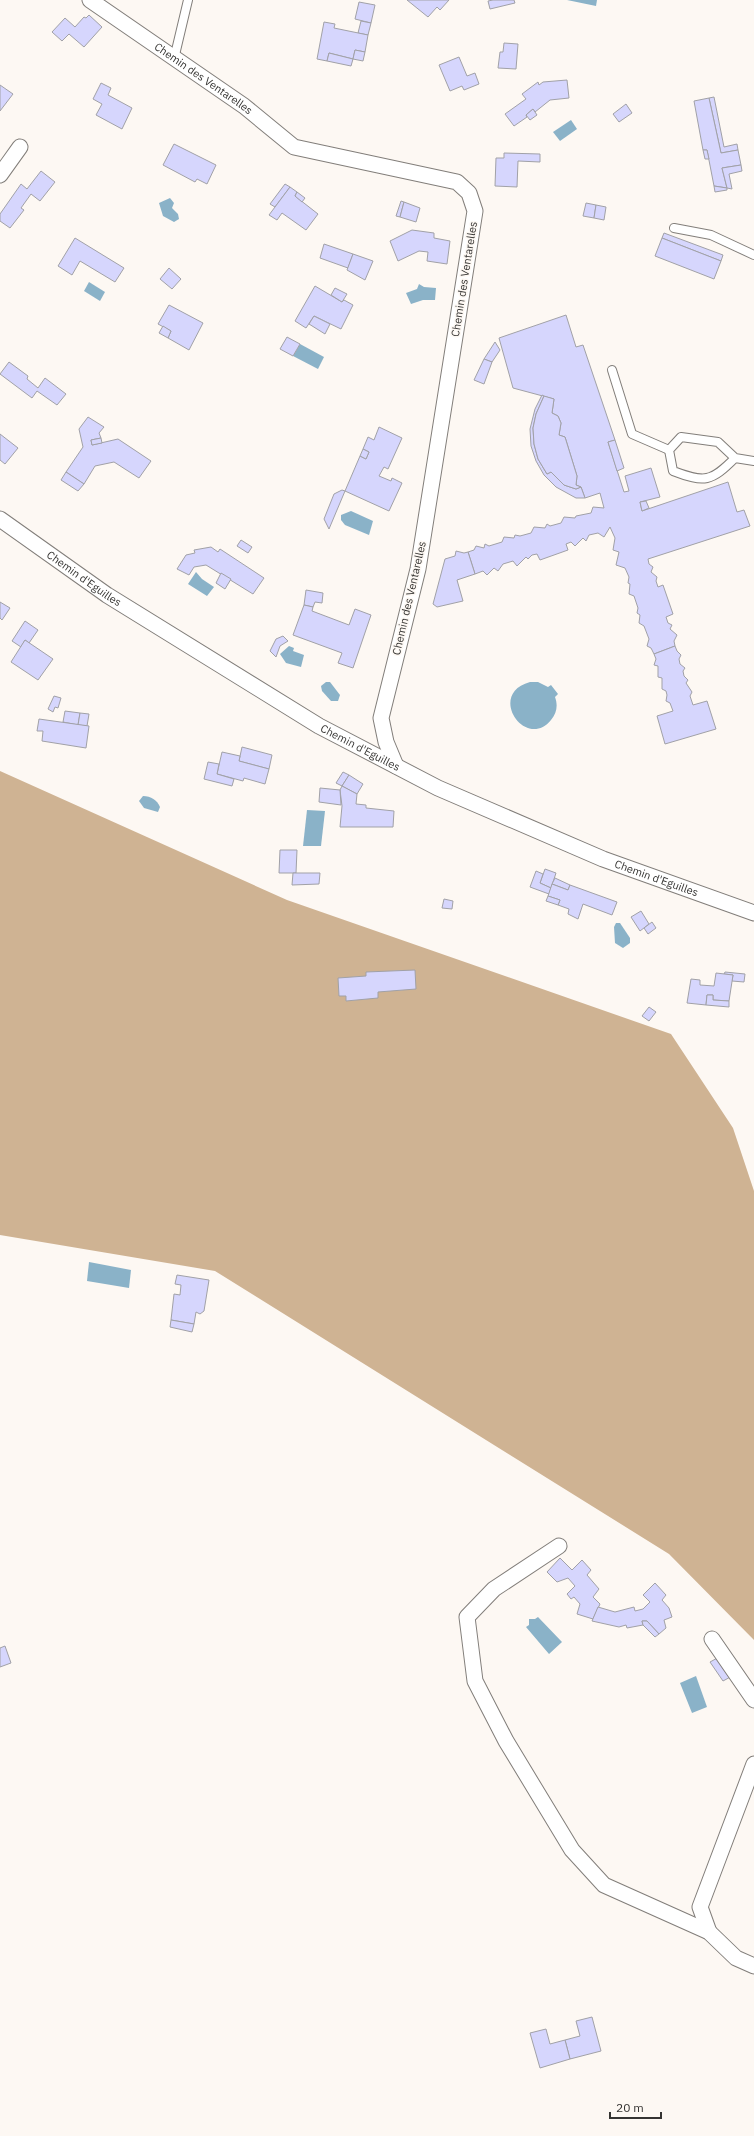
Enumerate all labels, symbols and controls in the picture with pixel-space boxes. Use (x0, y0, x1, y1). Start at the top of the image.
street label: Chemin des Ventarelles (152, 39, 256, 117)
street label: Chemin des Ventarelles (448, 220, 480, 338)
street label: Chemin des Ventarelles (389, 540, 429, 656)
street label: Chemin d'Eguilles (44, 547, 124, 609)
street label: Chemin d'Eguilles (318, 721, 402, 774)
street label: Chemin d'Eguilles (613, 857, 700, 899)
scale bar (610, 2094, 661, 2120)
text: 20 m (616, 2100, 644, 2115)

